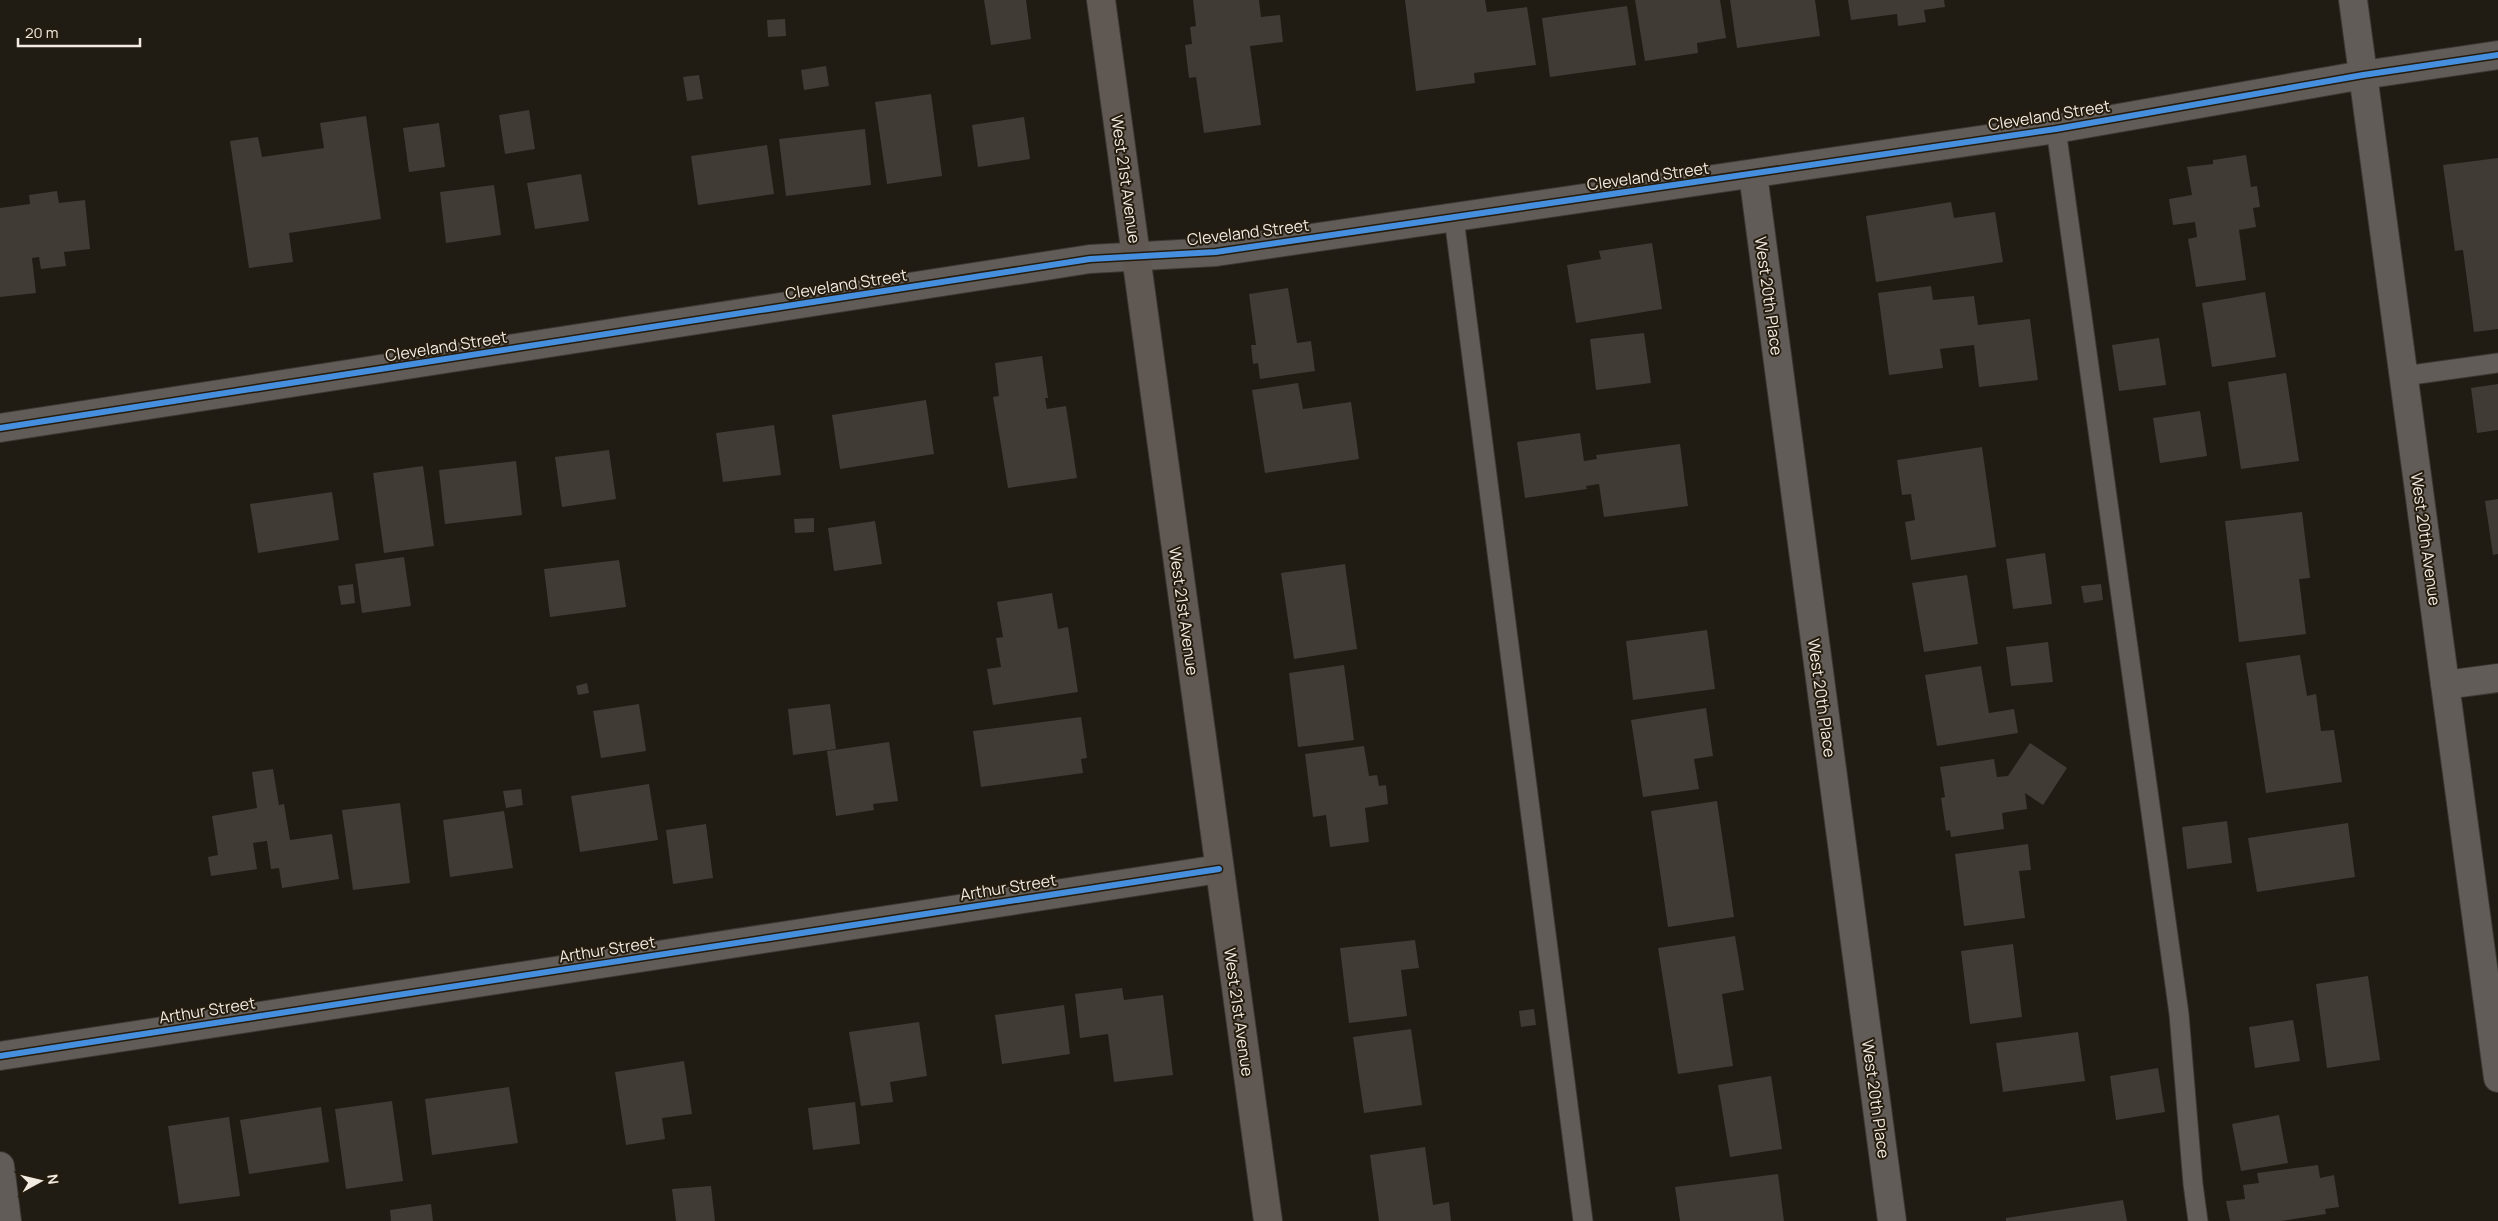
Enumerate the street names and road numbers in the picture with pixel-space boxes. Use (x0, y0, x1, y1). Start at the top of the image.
street label: Cleveland Street (1986, 95, 2112, 135)
street label: West 21st Avenue (1106, 113, 1146, 245)
street label: Cleveland Street (1586, 157, 1710, 195)
street label: Cleveland Street (1186, 214, 1310, 250)
street label: West 20th Place (1750, 235, 1788, 357)
street label: Cleveland Street (783, 264, 909, 304)
street label: Cleveland Street (383, 326, 509, 366)
street label: West 20th Avenue (2406, 471, 2446, 607)
street label: West 21st Avenue (1164, 545, 1204, 677)
street label: West 20th Place (1803, 637, 1841, 759)
street label: Arthur Street (958, 869, 1058, 905)
street label: Arthur Street (557, 931, 657, 967)
street label: West 21st Avenue (1219, 946, 1259, 1078)
street label: Arthur Street (157, 992, 257, 1028)
street label: West 20th Place (1857, 1038, 1895, 1160)

